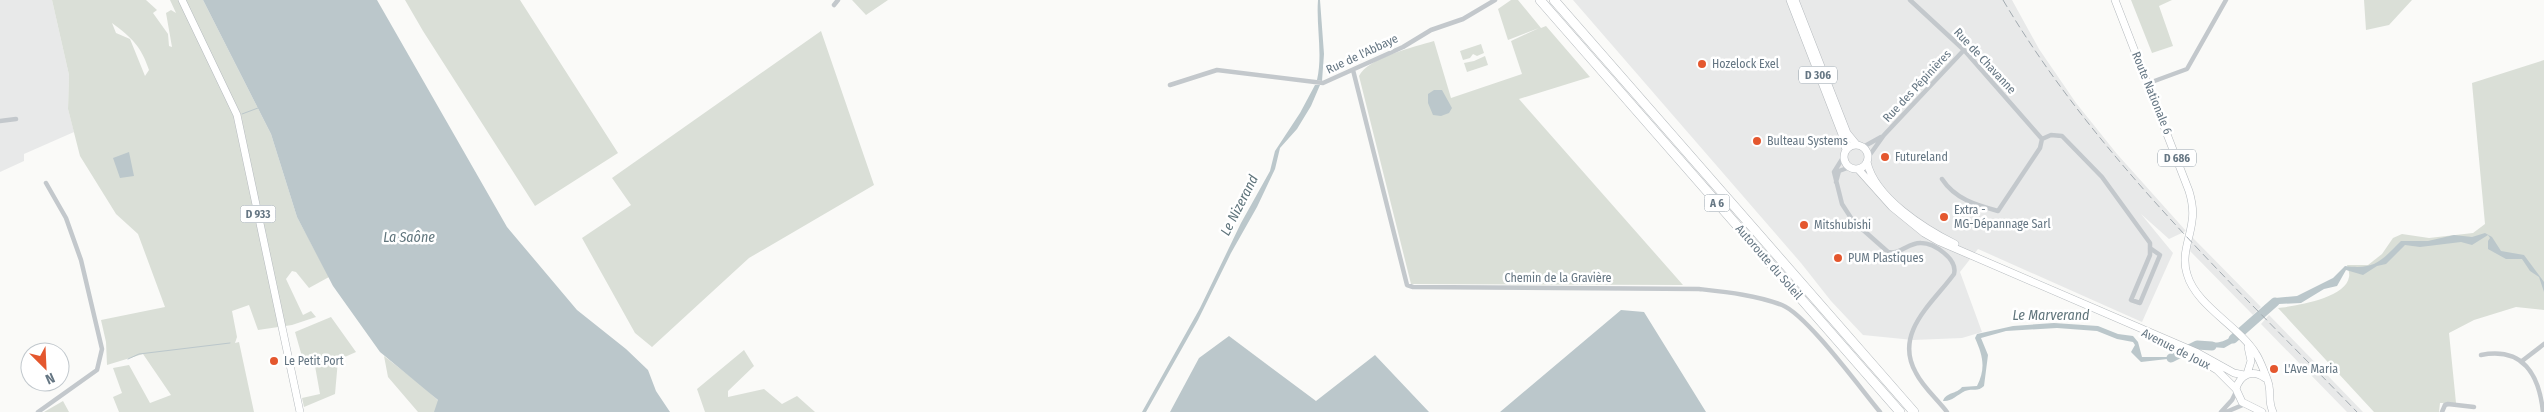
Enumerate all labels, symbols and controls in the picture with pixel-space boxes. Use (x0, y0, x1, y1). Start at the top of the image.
street label: Rue de Chavanne (1951, 25, 2019, 97)
street label: Rue de l'Abbaye (1324, 31, 1400, 77)
street label: Rue des Pépinières (1880, 47, 1954, 125)
street label: Route Nationale 6 (2129, 50, 2175, 136)
place label: Hozelock Exel (1712, 57, 1779, 71)
marker: Hozelock Exel (1696, 58, 1708, 70)
road number: D 306 (1799, 66, 1837, 84)
place label: Bulteau Systems (1767, 134, 1848, 148)
marker: Bulteau Systems (1751, 135, 1763, 147)
place label: Futureland (1895, 150, 1948, 164)
road number: D 686 (2158, 150, 2196, 167)
marker: Futureland (1879, 151, 1891, 163)
water label: Le Nizerand (1217, 171, 1262, 239)
road number: A 6 (1704, 194, 1730, 212)
place label: Extra - MG-Dépannage Sarl (1954, 203, 2051, 231)
road number: D 933 (240, 205, 276, 222)
marker: Extra - MG-Dépannage Sarl (1938, 211, 1950, 223)
place label: Mitshubishi (1814, 218, 1871, 232)
marker: Mitshubishi (1798, 219, 1810, 231)
street label: Autoroute du Soleil (1733, 222, 1805, 302)
water label: La Saône (383, 229, 435, 246)
place label: PUM Plastiques (1848, 251, 1924, 265)
marker: PUM Plastiques (1832, 252, 1844, 264)
street label: Chemin de la Gravière (1504, 271, 1612, 285)
water label: Le Marverand (2013, 307, 2090, 324)
street label: Avenue de Joux (2139, 326, 2213, 373)
north arrow (20, 342, 70, 392)
place label: Le Petit Port (284, 354, 344, 368)
marker: Le Petit Port (268, 355, 280, 367)
place label: L'Ave Maria (2284, 362, 2338, 376)
marker: L'Ave Maria (2268, 363, 2280, 375)
text: N (43, 369, 57, 388)

